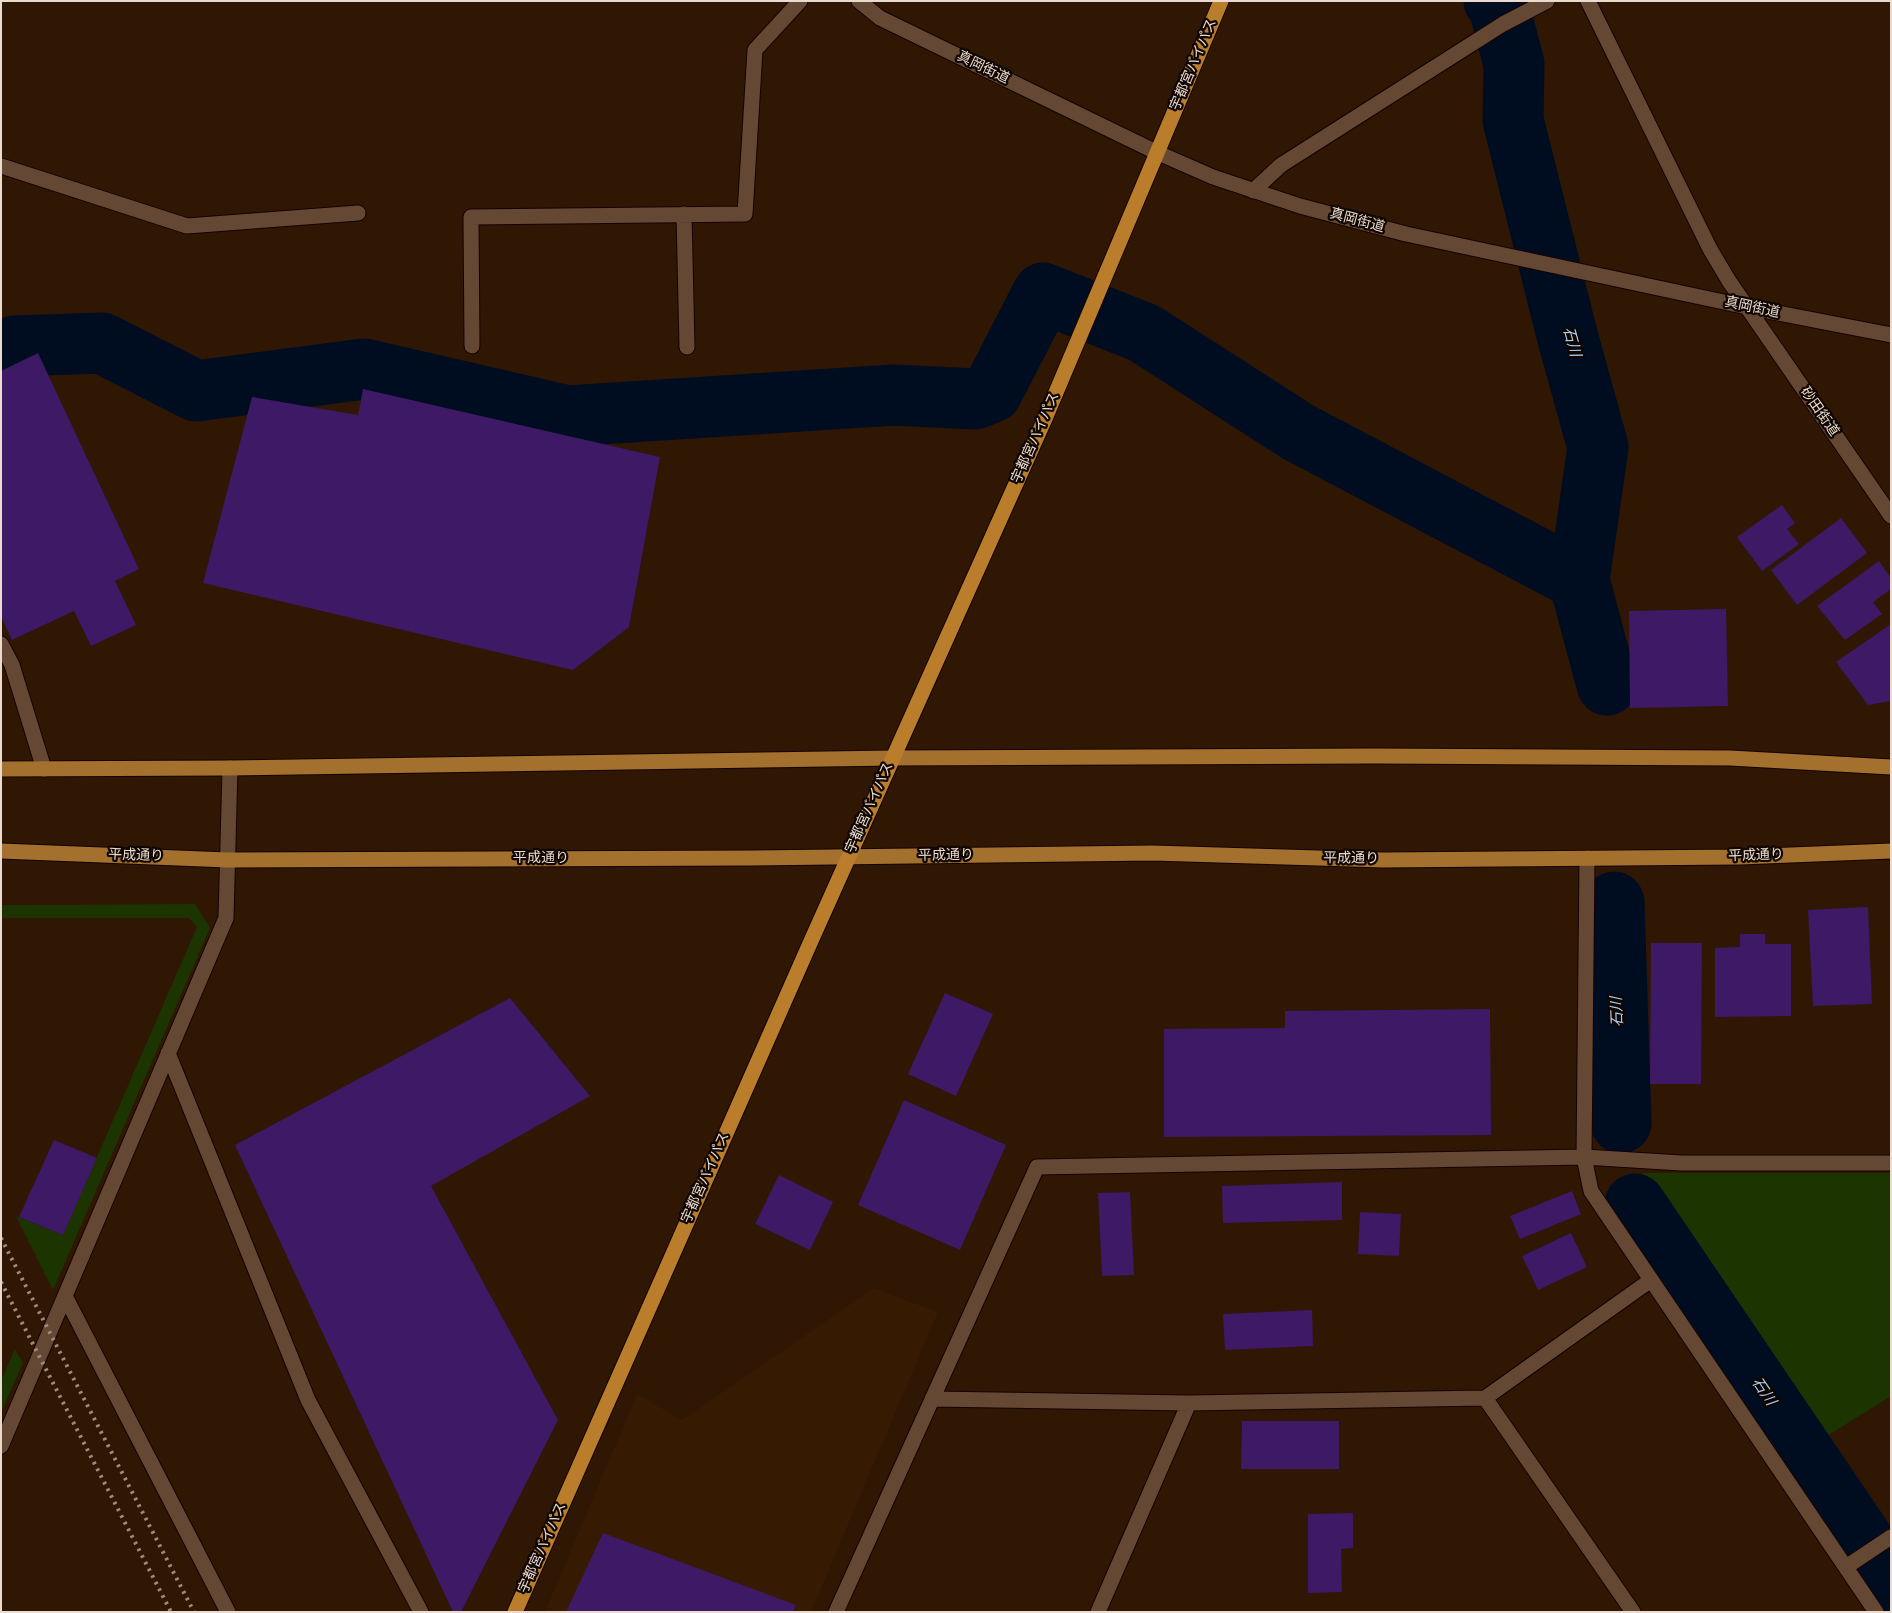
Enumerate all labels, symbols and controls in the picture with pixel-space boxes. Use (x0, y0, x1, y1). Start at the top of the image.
street label: 宇都宮バイパス (1167, 17, 1221, 113)
street label: 真岡街道 (954, 48, 1012, 88)
street label: 真岡街道 (1328, 206, 1386, 236)
street label: 真岡街道 (1723, 294, 1781, 322)
water label: 石川 (1558, 325, 1584, 359)
street label: 砂田街道 (1796, 384, 1842, 440)
street label: 宇都宮バイパス (1008, 390, 1064, 486)
street label: 宇都宮バイパス (842, 760, 898, 856)
street label: 平成通り (108, 847, 164, 865)
street label: 平成通り (918, 847, 974, 865)
street label: 平成通り (1728, 847, 1784, 865)
street label: 平成通り (1323, 850, 1379, 868)
street label: 平成通り (513, 851, 569, 867)
water label: 石川 (1608, 997, 1628, 1027)
street label: 宇都宮バイパス (678, 1130, 734, 1226)
water label: 石川 (1747, 1375, 1779, 1409)
street label: 宇都宮バイパス (515, 1500, 571, 1596)

